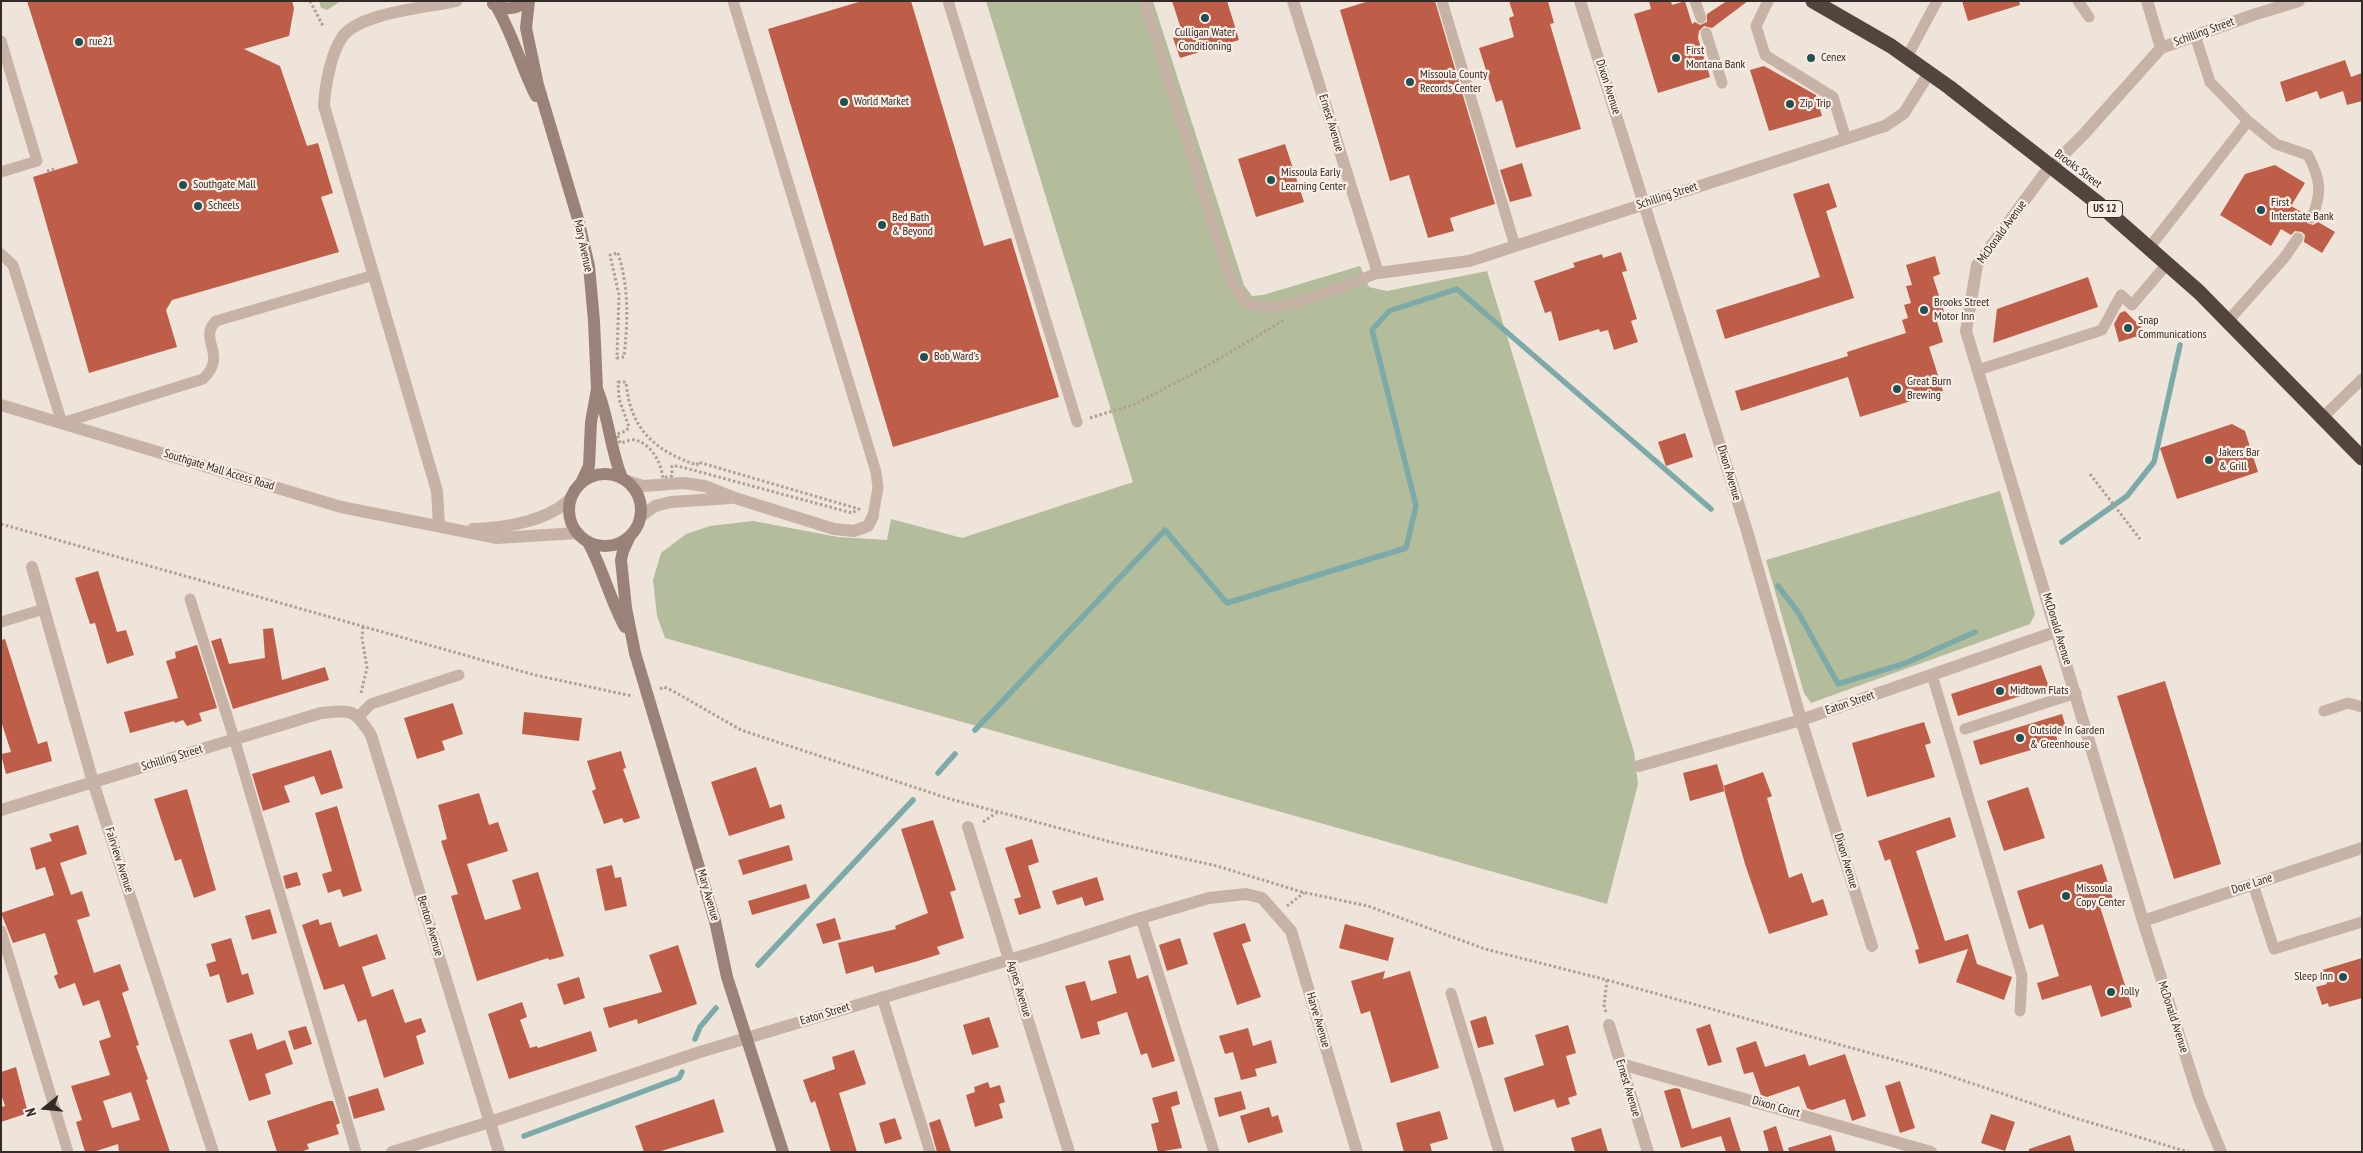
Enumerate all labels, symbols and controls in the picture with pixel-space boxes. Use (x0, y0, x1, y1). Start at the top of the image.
marker: Culligan Water Conditioning (1199, 12, 1211, 24)
street label: Schilling Street (2172, 14, 2236, 50)
place label: Culligan Water Conditioning (1175, 26, 1235, 54)
place label: rue21 (89, 35, 113, 49)
marker: rue21 (73, 36, 85, 48)
place label: First Montana Bank (1686, 44, 1745, 72)
place label: Cenex (1821, 51, 1846, 65)
marker: First Montana Bank (1670, 52, 1682, 64)
marker: Cenex (1805, 52, 1817, 64)
street label: Dixon Avenue (1592, 58, 1624, 116)
place label: Missoula County Records Center (1420, 68, 1487, 96)
marker: Missoula County Records Center (1404, 76, 1416, 88)
street label: Ernest Avenue (1316, 93, 1346, 153)
place label: World Market (854, 95, 909, 109)
marker: World Market (838, 96, 850, 108)
place label: Zip Trip (1800, 97, 1831, 111)
marker: Zip Trip (1784, 98, 1796, 110)
street label: Brooks Street (2052, 147, 2104, 191)
place label: Missoula Early Learning Center (1281, 166, 1346, 194)
marker: Missoula Early Learning Center (1265, 174, 1277, 186)
place label: Southgate Mall (193, 178, 256, 192)
marker: Southgate Mall (177, 179, 189, 191)
street label: Schilling Street (1635, 179, 1699, 213)
place label: First Interstate Bank (2271, 196, 2334, 224)
street label: McDonald Avenue (1974, 198, 2030, 266)
place label: Scheels (208, 199, 239, 213)
marker: Scheels (192, 200, 204, 212)
road number: US 12 (2088, 200, 2122, 218)
marker: First Interstate Bank (2255, 204, 2267, 216)
place label: Bed Bath & Beyond (892, 211, 933, 239)
street label: Mary Avenue (570, 219, 596, 273)
marker: Bed Bath & Beyond (876, 219, 888, 231)
place label: Brooks Street Motor Inn (1934, 296, 1989, 324)
marker: Brooks Street Motor Inn (1918, 304, 1930, 316)
place label: Snap Communications (2138, 314, 2207, 342)
marker: Snap Communications (2122, 322, 2134, 334)
place label: Bob Ward's (934, 350, 979, 364)
marker: Bob Ward's (918, 351, 930, 363)
place label: Great Burn Brewing (1907, 375, 1951, 403)
marker: Great Burn Brewing (1891, 383, 1903, 395)
street label: Dixon Avenue (1714, 444, 1744, 502)
street label: Southgate Mall Access Road (162, 446, 276, 494)
place label: Jakers Bar & Grill (2219, 446, 2260, 474)
marker: Jakers Bar & Grill (2203, 454, 2215, 466)
street label: McDonald Avenue (2039, 591, 2075, 667)
place label: Midtown Flats (2010, 684, 2069, 698)
marker: Midtown Flats (1994, 685, 2006, 697)
street label: Eaton Street (1824, 688, 1876, 718)
place label: Outside In Garden & Greenhouse (2030, 724, 2104, 752)
marker: Outside In Garden & Greenhouse (2014, 732, 2026, 744)
street label: Schilling Street (140, 742, 204, 774)
street label: Fairview Avenue (102, 826, 136, 894)
street label: Dixon Avenue (1831, 832, 1861, 890)
street label: Mary Avenue (694, 867, 722, 923)
street label: Dore Lane (2230, 871, 2274, 897)
place label: Missoula Copy Center (2076, 882, 2125, 910)
marker: Missoula Copy Center (2060, 890, 2072, 902)
street label: Benton Avenue (414, 894, 446, 958)
street label: Agnes Avenue (1004, 959, 1034, 1019)
place label: Sleep Inn (2294, 970, 2333, 984)
marker: Sleep Inn (2337, 971, 2349, 983)
street label: McDonald Avenue (2155, 979, 2191, 1055)
place label: Jolly (2121, 985, 2139, 999)
marker: Jolly (2105, 986, 2117, 998)
street label: Harve Avenue (1303, 991, 1333, 1049)
street label: Eaton Street (799, 1000, 851, 1028)
street label: Ernest Avenue (1613, 1058, 1643, 1118)
north arrow (20, 1083, 70, 1133)
street label: Dixon Court (1750, 1093, 1802, 1121)
text: N (21, 1106, 40, 1119)

